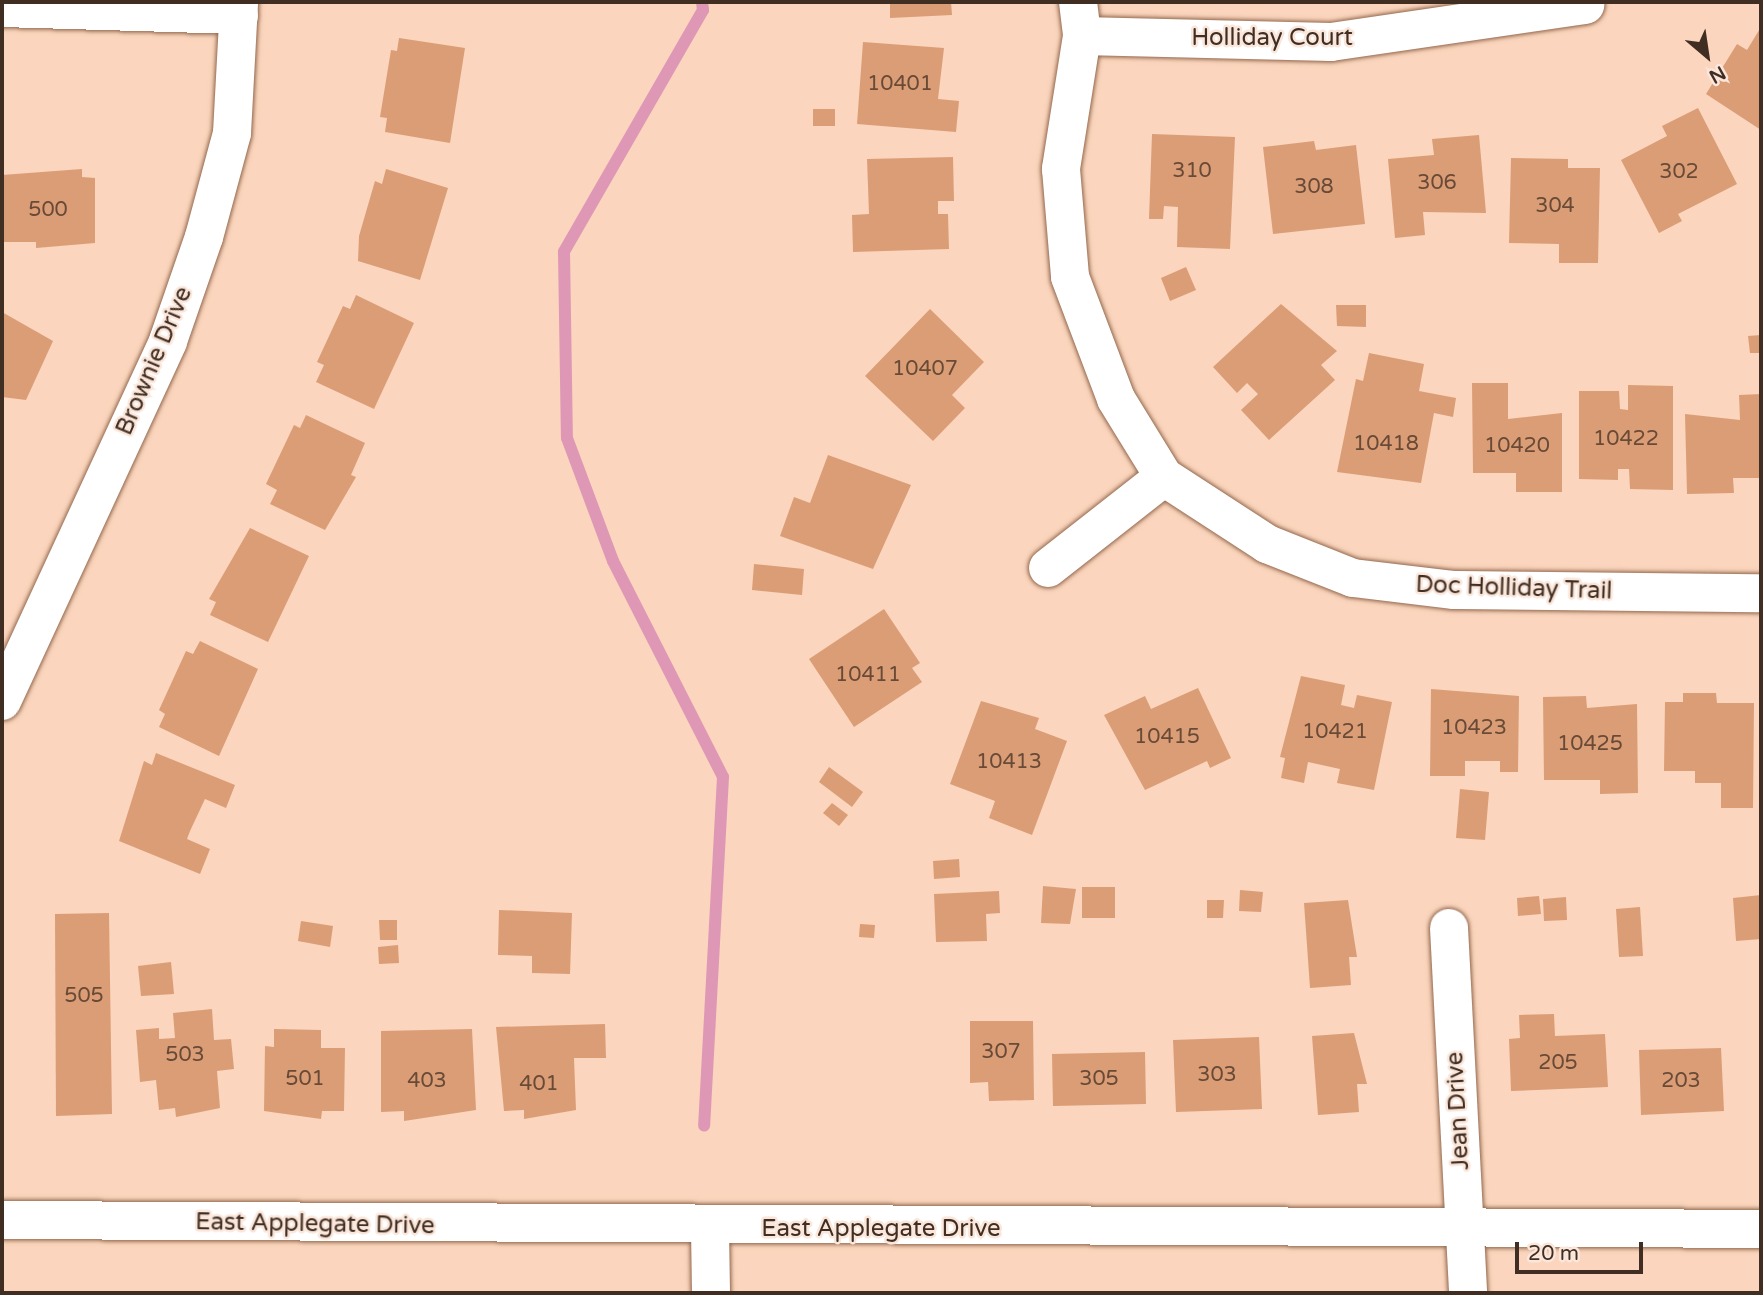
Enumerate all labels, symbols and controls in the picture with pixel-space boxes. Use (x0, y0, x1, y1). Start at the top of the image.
north arrow (1672, 21, 1742, 91)
street label: Holliday Court (1191, 24, 1353, 52)
text: N (1705, 61, 1729, 88)
house number: 10401 (867, 71, 933, 97)
house number: 310 (1172, 158, 1212, 184)
house number: 302 (1659, 159, 1699, 185)
house number: 306 (1417, 170, 1457, 196)
house number: 308 (1294, 174, 1334, 200)
house number: 304 (1535, 193, 1575, 219)
house number: 500 (28, 197, 68, 223)
street label: Brownie Drive (110, 283, 198, 439)
house number: 10407 (892, 356, 958, 382)
house number: 10422 (1593, 426, 1659, 452)
house number: 10418 (1353, 431, 1419, 457)
house number: 10420 (1484, 433, 1550, 459)
street label: Doc Holliday Trail (1415, 570, 1613, 606)
house number: 10411 (835, 662, 901, 688)
house number: 10423 (1441, 715, 1507, 741)
house number: 10421 (1302, 719, 1368, 745)
house number: 10415 (1134, 724, 1200, 750)
house number: 10425 (1557, 731, 1623, 757)
house number: 10413 (976, 749, 1042, 775)
house number: 505 (64, 983, 104, 1009)
house number: 307 (981, 1039, 1021, 1065)
house number: 503 (165, 1042, 205, 1068)
house number: 205 (1538, 1050, 1578, 1076)
street label: Jean Drive (1441, 1051, 1475, 1171)
house number: 303 (1197, 1062, 1237, 1088)
house number: 501 (285, 1066, 325, 1092)
house number: 305 (1079, 1066, 1119, 1092)
house number: 403 (407, 1068, 447, 1094)
house number: 203 (1661, 1068, 1701, 1094)
house number: 401 (519, 1071, 559, 1097)
street label: East Applegate Drive (195, 1208, 435, 1240)
street label: East Applegate Drive (761, 1215, 1001, 1243)
scale bar (1518, 1228, 1646, 1272)
text: 20 m (1528, 1241, 1579, 1266)

